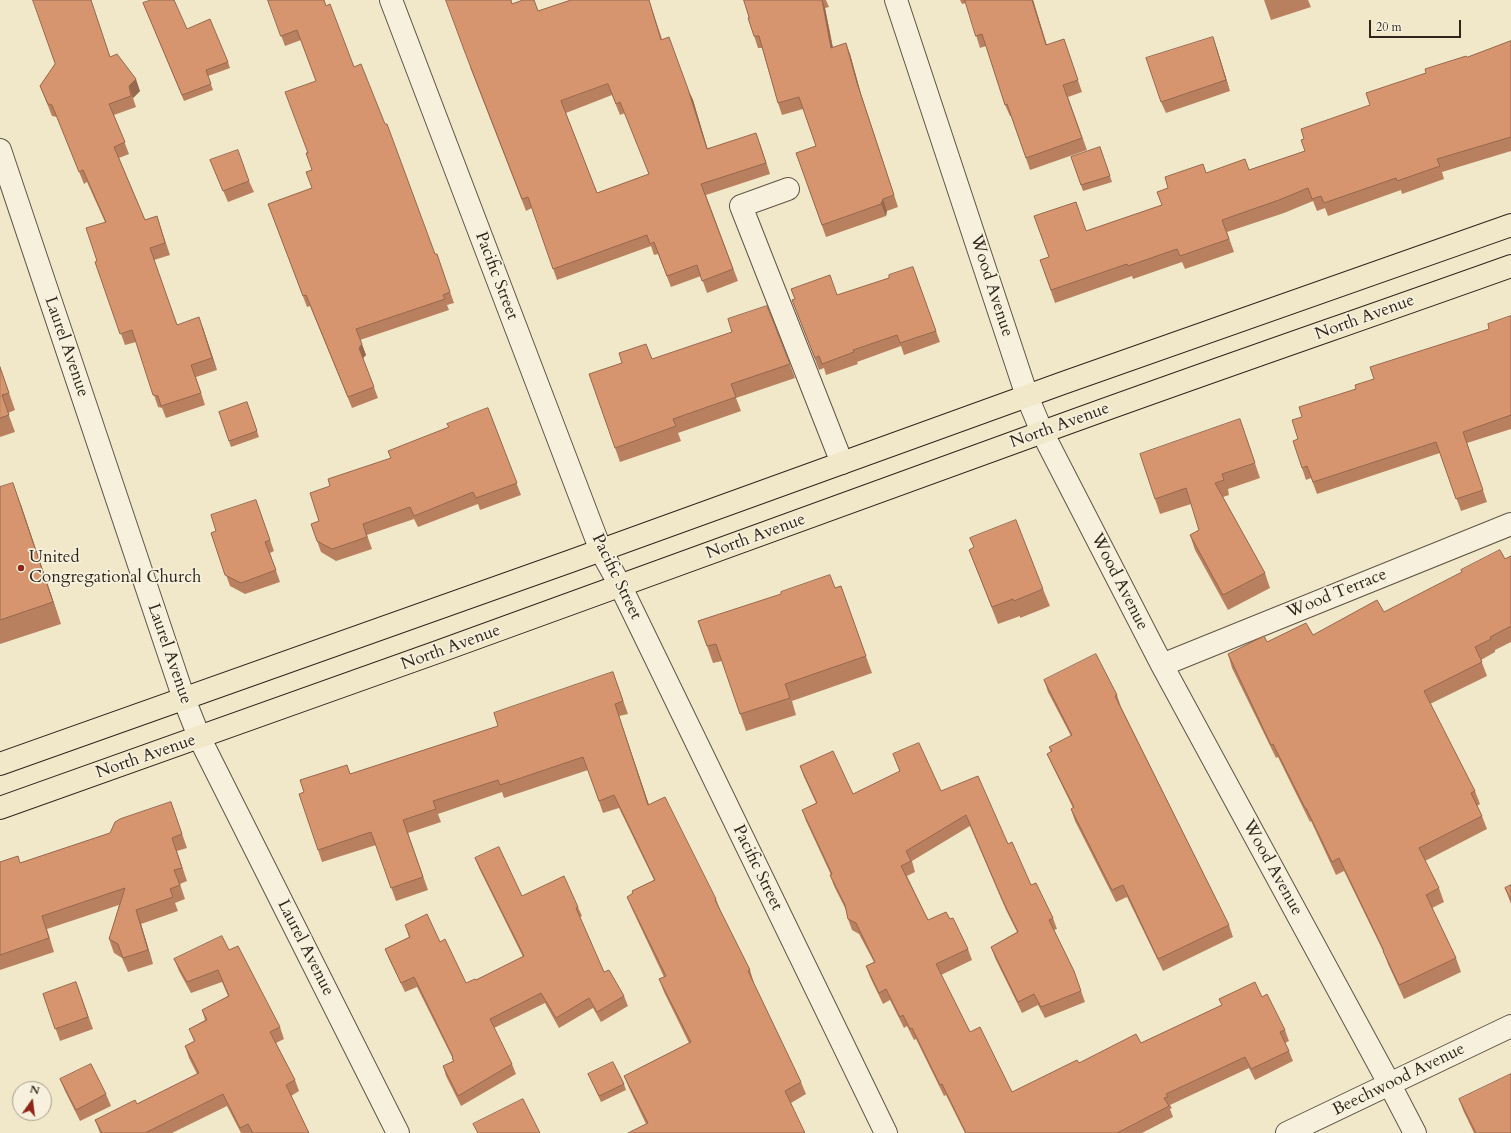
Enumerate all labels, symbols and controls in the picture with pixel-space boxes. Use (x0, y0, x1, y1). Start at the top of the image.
scale bar (1371, 12, 1463, 38)
text: 20 m (1376, 19, 1402, 35)
street label: Pacific Street (470, 229, 522, 323)
street label: Wood Avenue (965, 232, 1017, 340)
street label: North Avenue (1313, 291, 1417, 345)
street label: Laurel Avenue (39, 294, 93, 400)
street label: North Avenue (1008, 399, 1112, 453)
street label: North Avenue (704, 510, 808, 564)
street label: Wood Avenue (1086, 530, 1152, 634)
street label: Pacific Street (587, 531, 645, 623)
place label: United Congregational Church (29, 548, 201, 588)
marker: United Congregational Church (16, 563, 26, 573)
street label: Wood Terrace (1284, 565, 1390, 623)
street label: Laurel Avenue (142, 601, 196, 707)
street label: North Avenue (399, 621, 503, 675)
street label: North Avenue (93, 730, 199, 784)
street label: Wood Avenue (1237, 817, 1307, 919)
street label: Pacific Street (728, 822, 786, 914)
street label: Laurel Avenue (272, 897, 338, 999)
street label: Beechwood Avenue (1329, 1039, 1469, 1121)
north arrow (12, 1081, 52, 1121)
text: N (28, 1081, 41, 1098)

